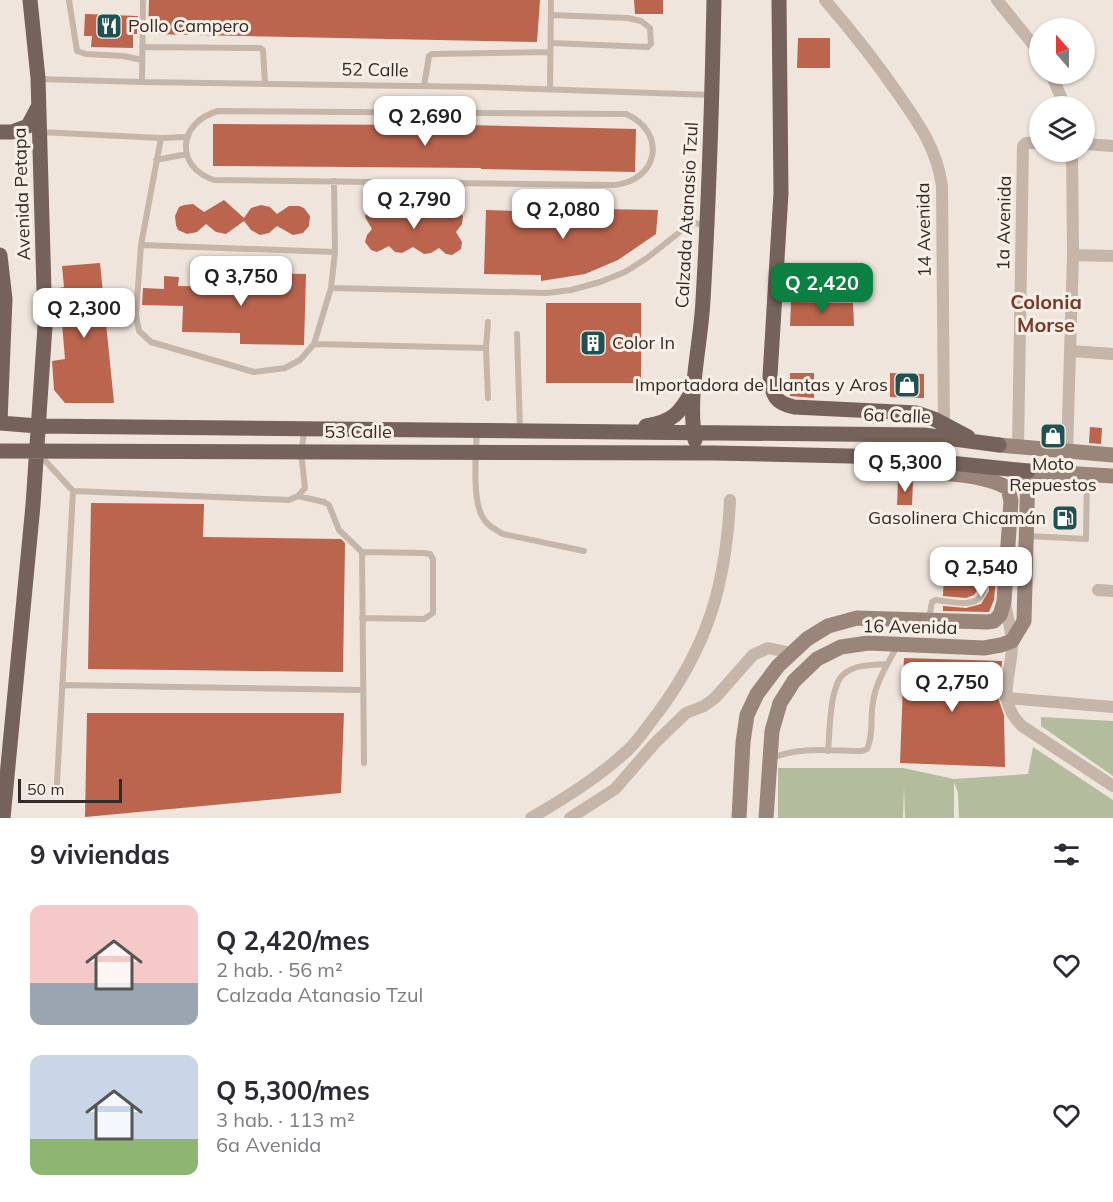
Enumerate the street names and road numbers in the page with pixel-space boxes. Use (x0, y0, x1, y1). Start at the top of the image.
street label: 52 Calle (341, 57, 409, 82)
street label: Calzada Atanasio Tzul (670, 121, 703, 309)
street label: Avenida Petapa (8, 127, 35, 261)
street label: 1a Avenida (991, 175, 1016, 271)
street label: 14 Avenida (911, 182, 936, 278)
street label: 6a Calle (863, 403, 931, 428)
street label: 53 Calle (324, 420, 392, 443)
street label: 16 Avenida (862, 614, 958, 639)

